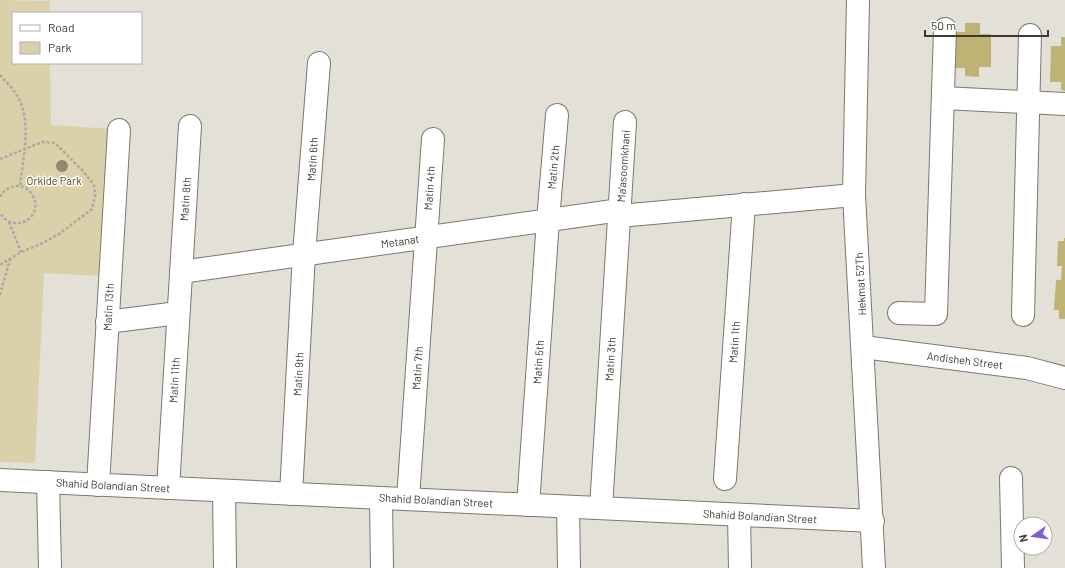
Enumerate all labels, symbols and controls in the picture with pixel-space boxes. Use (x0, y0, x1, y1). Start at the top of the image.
legend (12, 12, 142, 64)
scale bar (925, 12, 1048, 38)
text: 50 m (931, 18, 956, 32)
text: Road (48, 20, 75, 34)
text: Park (48, 40, 72, 54)
street label: Ma'asoomkhani (614, 129, 632, 203)
street label: Matin 6th (304, 137, 320, 181)
street label: Matin 2th (545, 144, 561, 190)
street label: Matin 4th (421, 165, 437, 211)
park label: Orkide Park (27, 174, 82, 187)
street label: Matin 8th (177, 177, 193, 221)
street label: Metanat (380, 232, 420, 250)
street label: Hekmat 52Th (852, 252, 868, 316)
street label: Matin 13th (100, 283, 116, 331)
street label: Matin 1th (726, 320, 742, 363)
street label: Matin 3th (602, 337, 618, 381)
street label: Matin 5th (530, 340, 546, 384)
street label: Matin 7th (409, 346, 425, 390)
street label: Andisheh Street (926, 349, 1004, 371)
street label: Matin 9th (290, 352, 306, 396)
street label: Matin 11th (166, 357, 182, 403)
street label: Shahid Bolandian Street (56, 476, 170, 494)
street label: Shahid Bolandian Street (379, 491, 493, 509)
street label: Shahid Bolandian Street (703, 507, 817, 525)
north arrow (1013, 516, 1053, 556)
text: N (1016, 533, 1030, 543)

